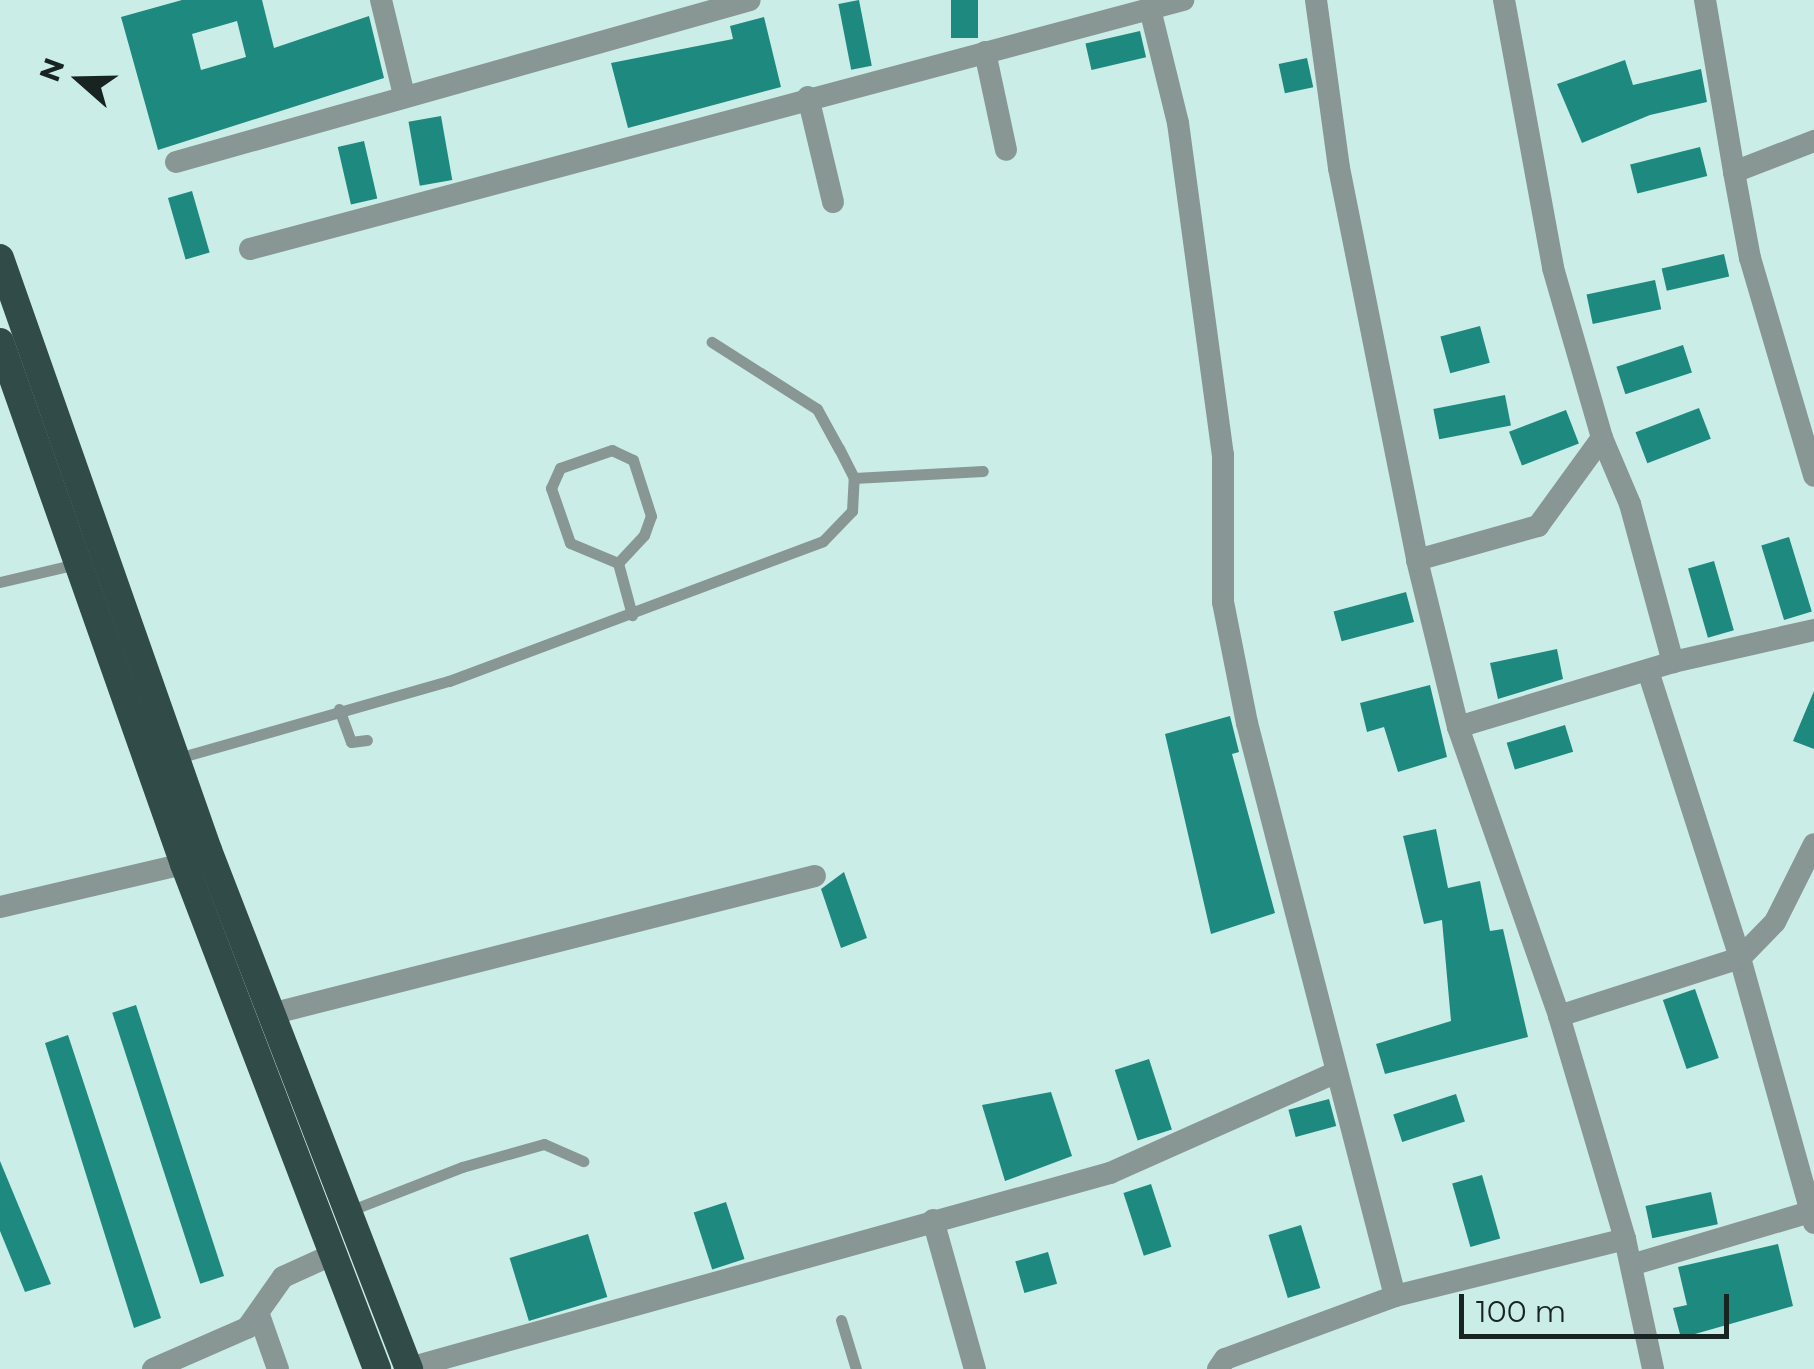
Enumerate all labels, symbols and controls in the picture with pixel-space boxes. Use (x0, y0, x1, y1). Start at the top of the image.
north arrow (30, 30, 130, 130)
text: N (32, 53, 72, 86)
scale bar (1464, 1274, 1734, 1336)
text: 100 m (1476, 1293, 1566, 1330)

